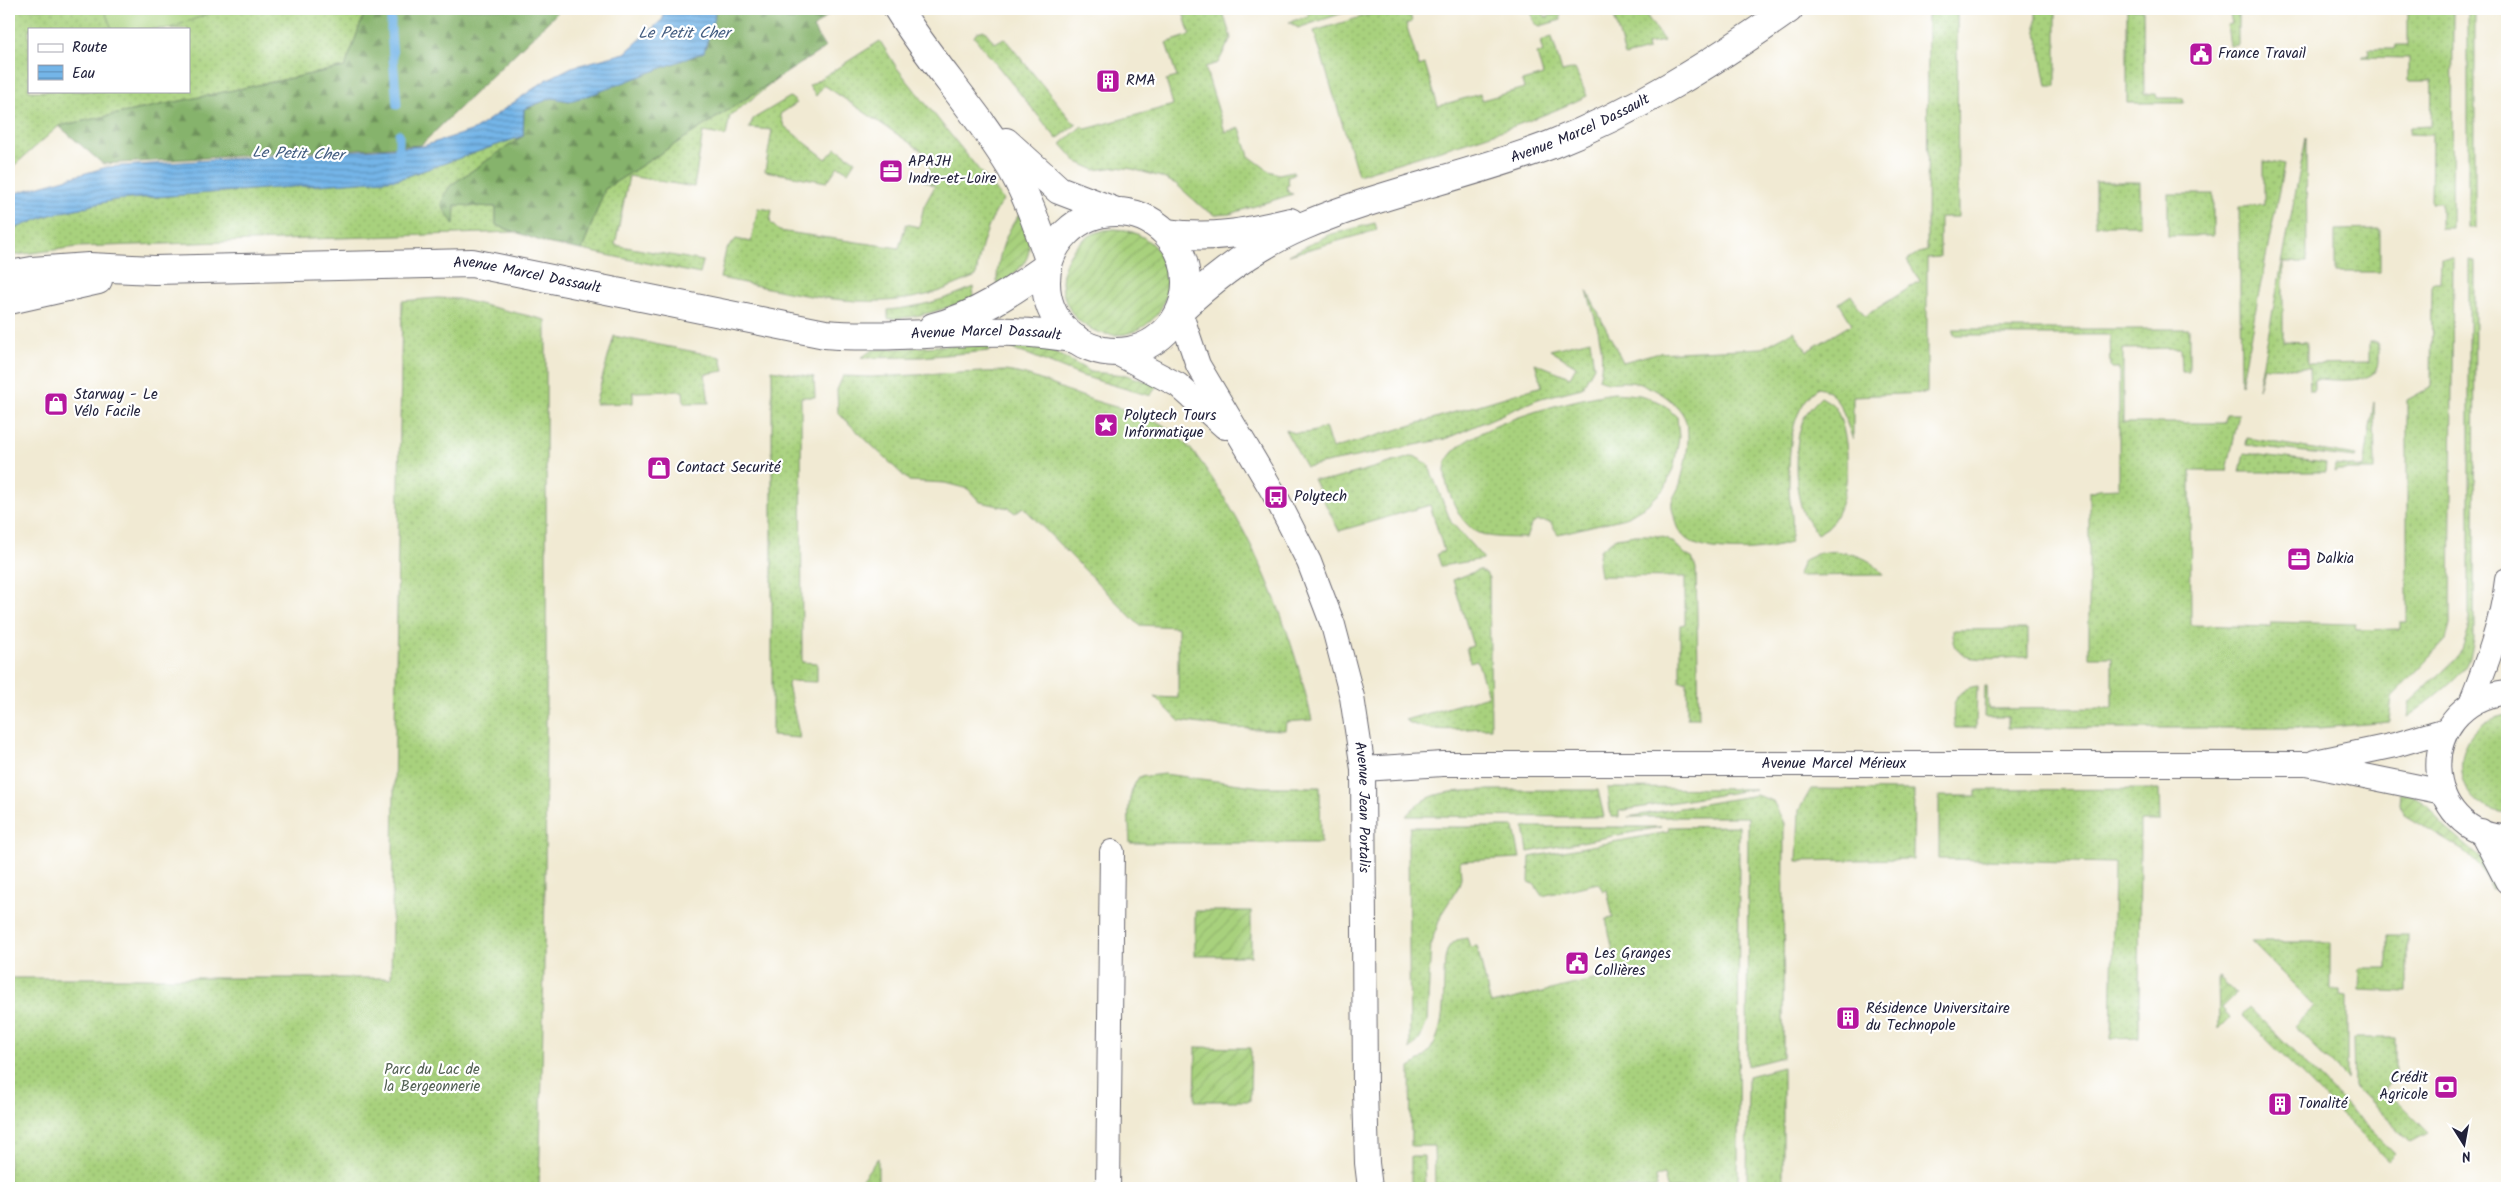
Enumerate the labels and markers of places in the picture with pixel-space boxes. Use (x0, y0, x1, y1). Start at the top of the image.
public building icon: France Travail (2188, 41, 2214, 67)
place label: France Travail (2218, 42, 2306, 66)
building icon: RMA (1095, 68, 1121, 94)
place label: RMA (1126, 69, 1156, 93)
place label: APAJH Indre-et-Loire (908, 150, 997, 191)
office icon: APAJH Indre-et-Loire (878, 158, 904, 184)
place label: Starway - Le Vélo Facile (74, 383, 158, 424)
shop icon: Starway - Le Vélo Facile (43, 391, 69, 417)
place label: Polytech Tours Informatique (1124, 404, 1217, 445)
place icon: Polytech Tours Informatique (1093, 412, 1119, 438)
shop icon: Contact Securité (646, 455, 672, 481)
place label: Contact Securité (676, 456, 782, 480)
bus stop icon: Polytech (1263, 484, 1289, 510)
place label: Polytech (1294, 485, 1347, 509)
office icon: Dalkia (2286, 546, 2312, 572)
place label: Dalkia (2316, 547, 2354, 571)
place label: Les Granges Collières (1594, 942, 1671, 983)
public building icon: Les Granges Collières (1564, 950, 1590, 976)
place label: Résidence Universitaire du Technopole (1866, 997, 2010, 1038)
building icon: Résidence Universitaire du Technopole (1835, 1005, 1861, 1031)
place label: Crédit Agricole (2379, 1066, 2428, 1107)
bank icon: Crédit Agricole (2433, 1074, 2459, 1100)
building icon: Tonalité (2267, 1091, 2293, 1117)
place label: Tonalité (2298, 1092, 2349, 1116)

